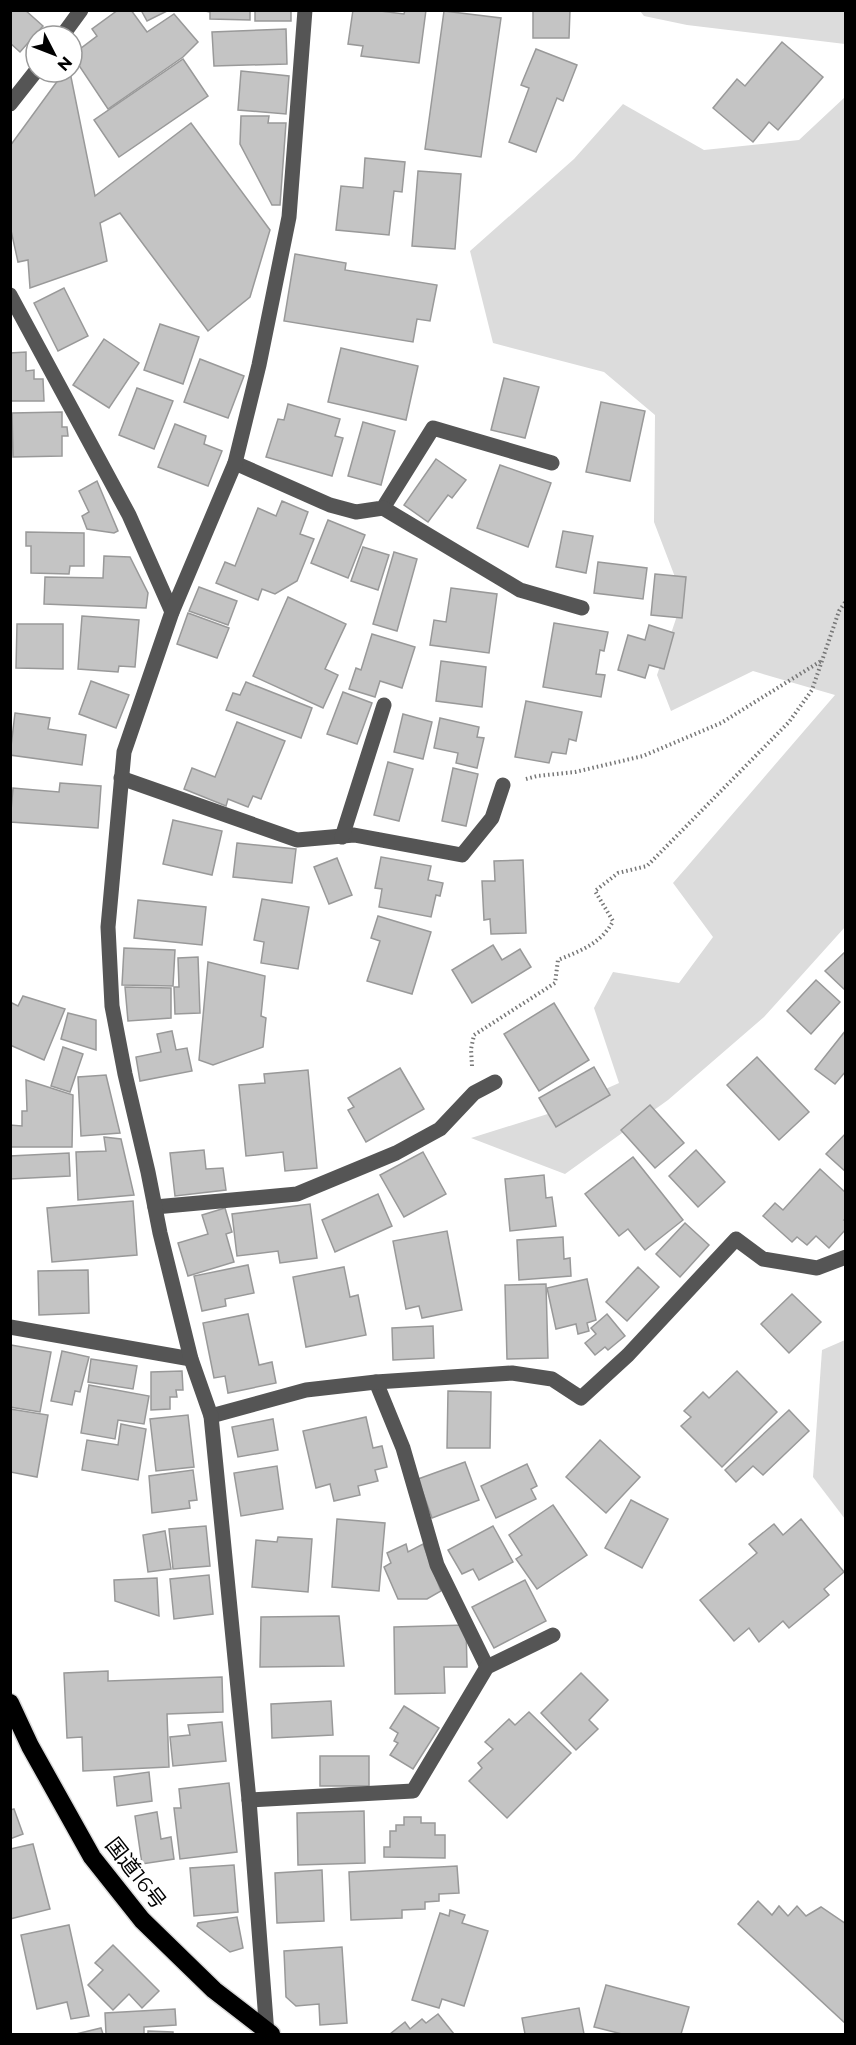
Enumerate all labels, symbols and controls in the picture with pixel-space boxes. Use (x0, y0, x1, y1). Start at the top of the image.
north arrow (24, 24, 84, 84)
text: N (53, 53, 76, 75)
street label: 国道16号 (100, 1832, 172, 1914)

